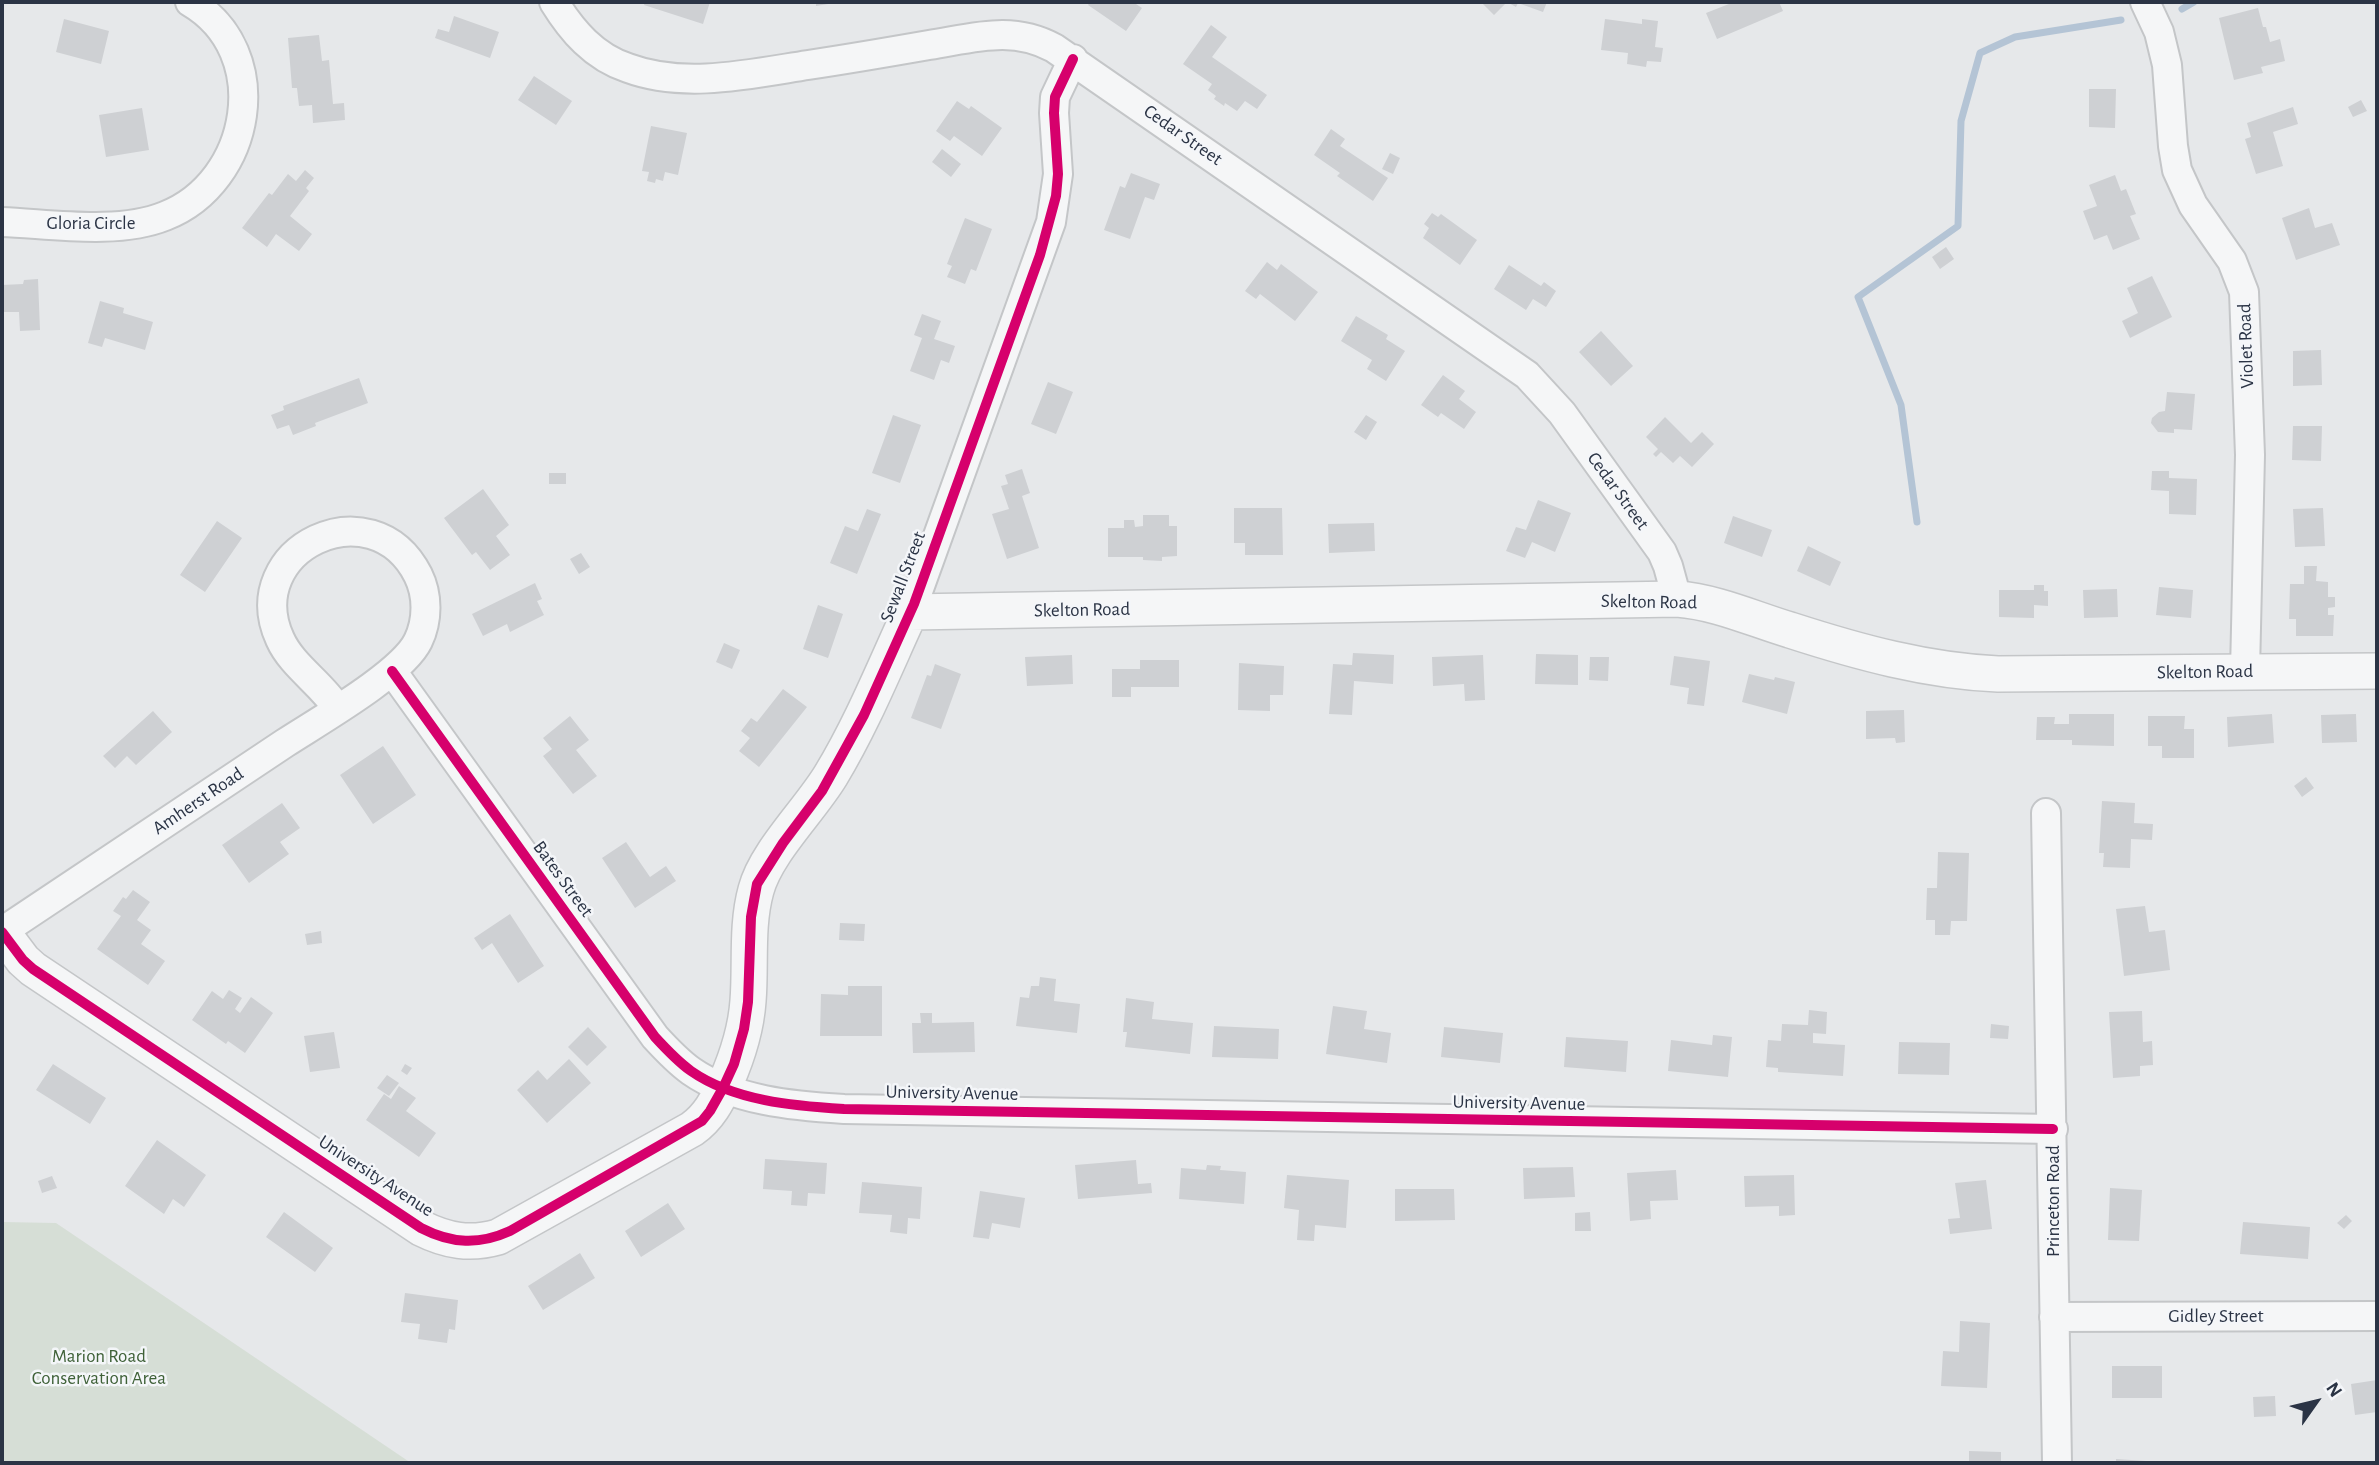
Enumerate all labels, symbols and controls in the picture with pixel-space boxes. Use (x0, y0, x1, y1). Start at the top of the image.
street label: Cedar Street (1139, 100, 1227, 170)
street label: Gloria Circle (46, 212, 136, 234)
street label: Violet Road (2233, 303, 2259, 389)
street label: Cedar Street (1582, 448, 1654, 534)
street label: Sewall Street (875, 528, 931, 626)
street label: Skelton Road (1601, 590, 1697, 614)
street label: Skelton Road (1034, 598, 1130, 622)
street label: Skelton Road (2157, 660, 2253, 684)
street label: Amherst Road (148, 762, 248, 840)
street label: Bates Street (528, 837, 598, 921)
street label: University Avenue (885, 1080, 1019, 1106)
street label: University Avenue (1452, 1090, 1586, 1116)
street label: University Avenue (314, 1130, 438, 1222)
street label: Princeton Road (2042, 1145, 2064, 1257)
street label: Gidley Street (2168, 1305, 2264, 1327)
park label: Marion Road Conservation Area (32, 1345, 166, 1389)
north arrow (2281, 1367, 2351, 1437)
text: N (2322, 1379, 2345, 1401)

